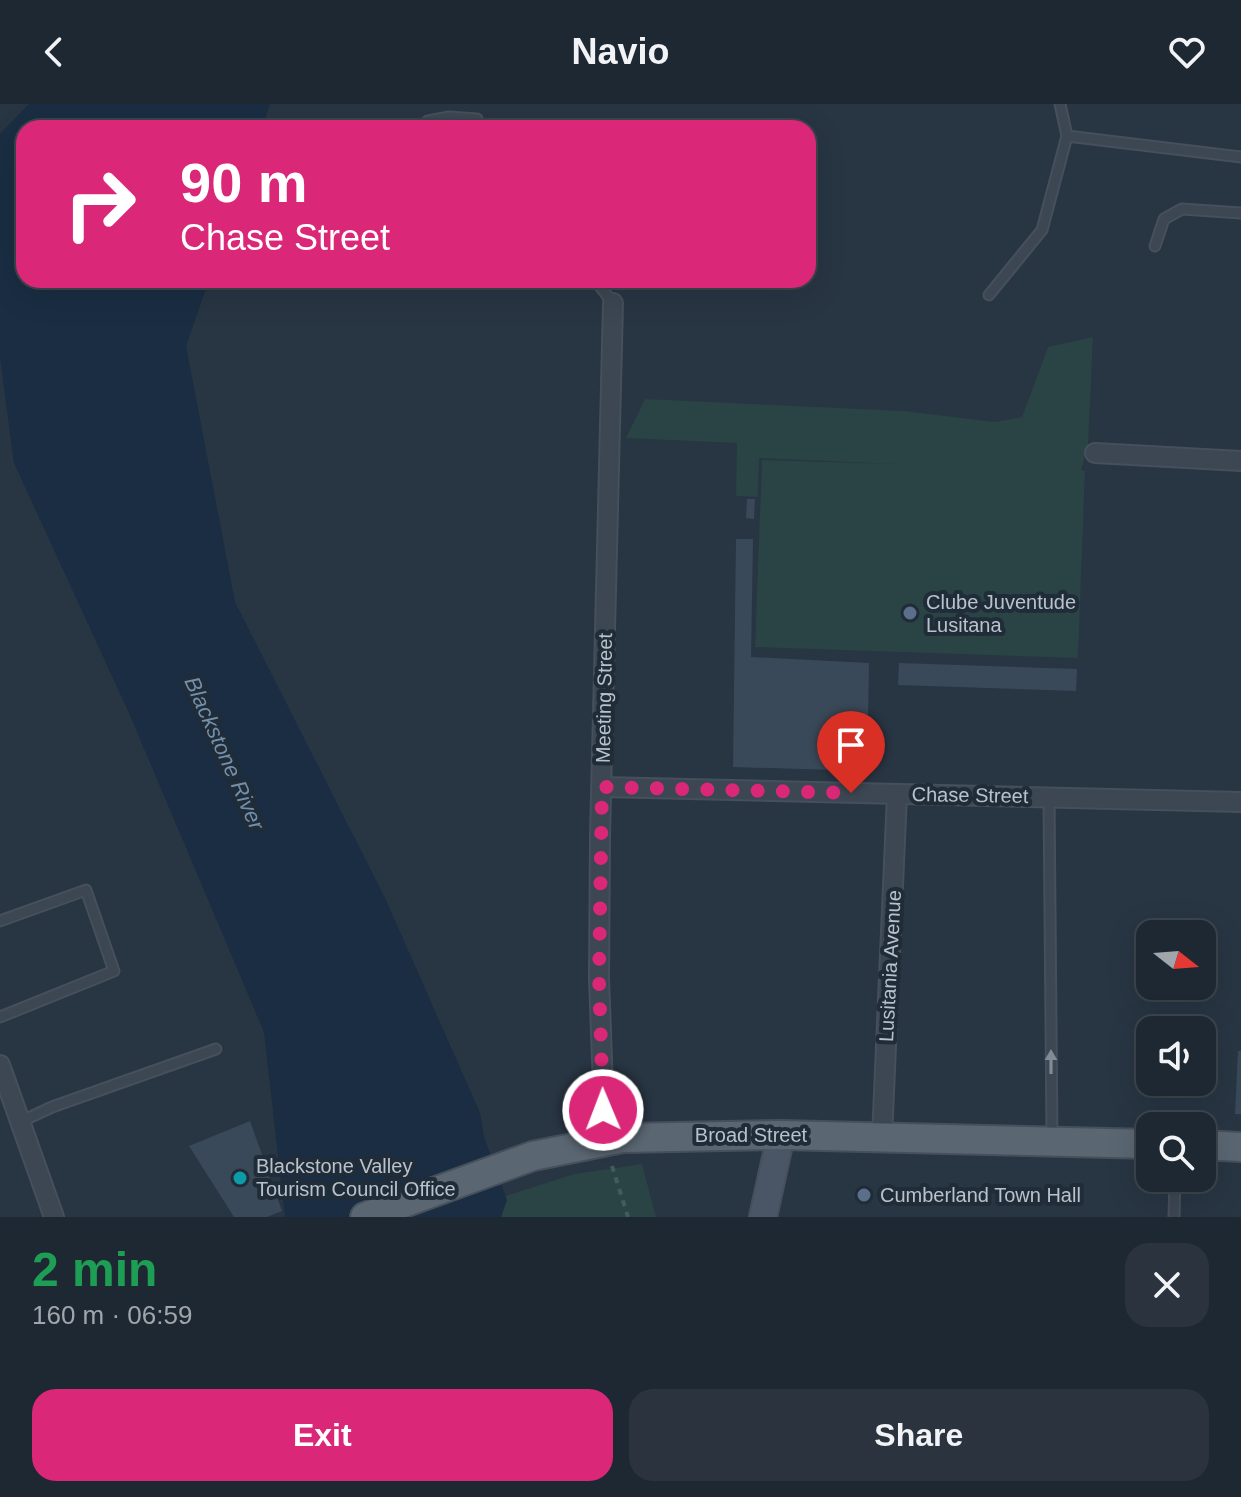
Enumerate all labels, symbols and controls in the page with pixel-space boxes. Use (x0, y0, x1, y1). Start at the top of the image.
icon: back (32, 30, 76, 74)
icon: heart (1165, 30, 1209, 74)
text: Navio (571, 31, 670, 72)
text: 90 m (180, 151, 308, 214)
icon: right (48, 152, 152, 256)
text: Chase Street (180, 217, 390, 258)
place label: Clube Juventude Lusitana (926, 591, 1076, 636)
marker: Clube Juventude Lusitana (901, 604, 919, 622)
street label: Meeting Street (592, 632, 616, 763)
water label: Blackstone River (180, 673, 270, 835)
pin (817, 711, 885, 793)
icon: arrive (829, 723, 873, 767)
street label: Chase Street (911, 783, 1029, 807)
street label: Lusitania Avenue (875, 890, 905, 1042)
north arrow (1136, 920, 1216, 1000)
map controls (1136, 920, 1216, 1192)
button: sound (1136, 1016, 1216, 1096)
one-way arrow (1045, 1049, 1057, 1074)
position arrow (561, 1068, 645, 1152)
button: search (1136, 1112, 1216, 1192)
street label: Broad Street (695, 1124, 808, 1146)
place label: Blackstone Valley Tourism Council Office (256, 1155, 456, 1200)
marker: Blackstone Valley Tourism Council Office (231, 1169, 249, 1187)
place label: Cumberland Town Hall (880, 1184, 1081, 1206)
marker: Cumberland Town Hall (855, 1186, 873, 1204)
text: 2 min (32, 1243, 157, 1296)
button: close (1125, 1243, 1209, 1327)
text: 160 m · 06:59 (32, 1300, 192, 1330)
button: Exit (32, 1389, 613, 1481)
button: Share (629, 1389, 1209, 1481)

